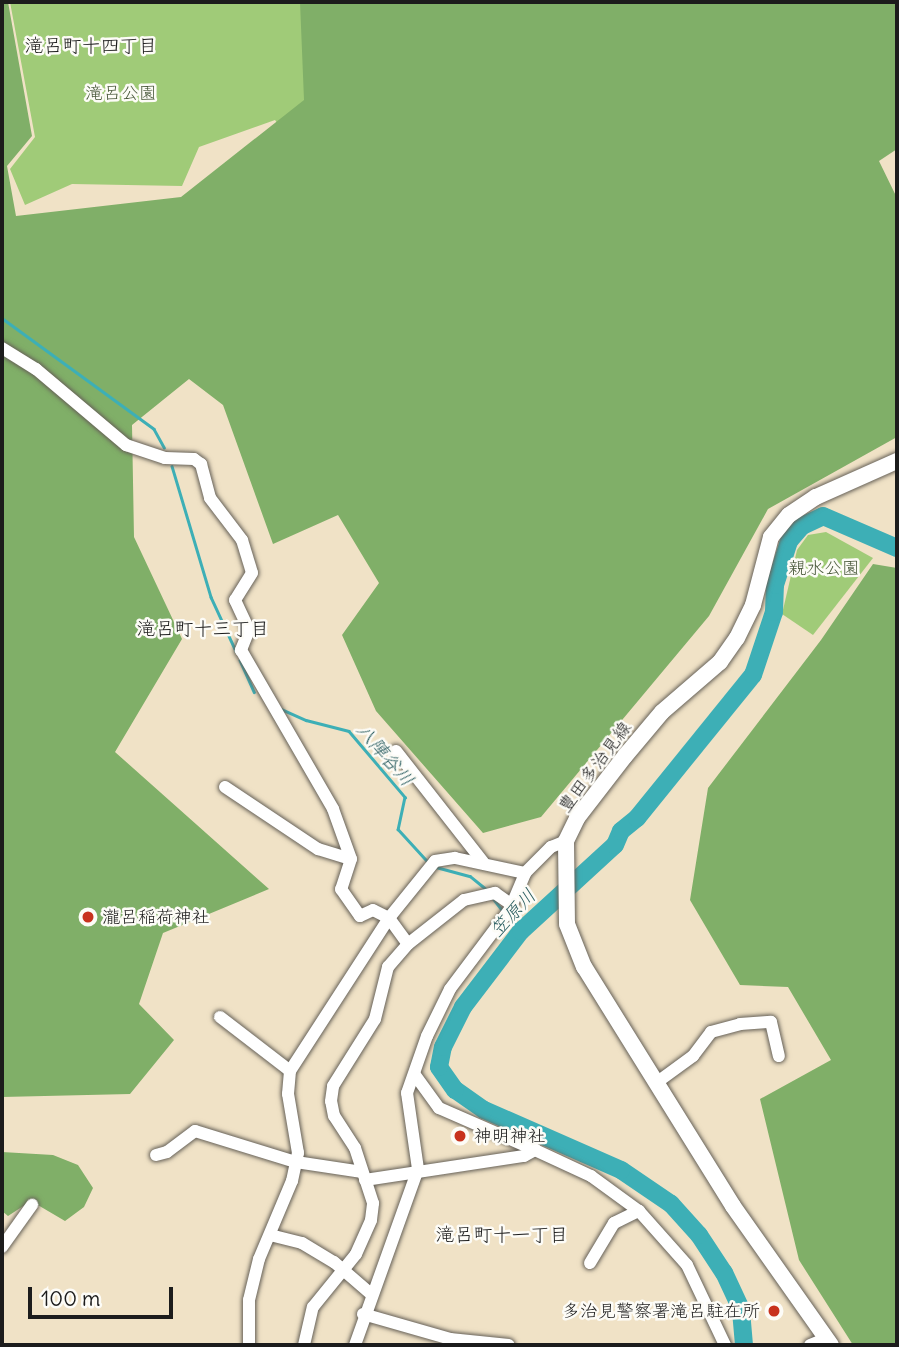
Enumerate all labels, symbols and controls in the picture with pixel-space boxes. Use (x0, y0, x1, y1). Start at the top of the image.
district label: 滝呂町十四丁目 (25, 35, 157, 57)
park label: 滝呂公園 (85, 82, 157, 104)
park label: 親水公園 (788, 557, 860, 579)
district label: 滝呂町十三丁目 (137, 618, 269, 640)
street label: 豊田多治見線 (554, 717, 636, 817)
water label: 八陣谷川 (351, 719, 419, 791)
water label: 笠原川 (485, 884, 541, 942)
place label: 瀧呂稲荷神社 (102, 906, 210, 928)
marker: 瀧呂稲荷神社 (80, 909, 96, 925)
place label: 神明神社 (474, 1125, 546, 1147)
marker: 神明神社 (452, 1128, 468, 1144)
district label: 滝呂町十一丁目 (436, 1224, 568, 1246)
scale bar (32, 1274, 177, 1318)
text: 100 m (41, 1285, 100, 1312)
place label: 多治見警察署滝呂駐在所 (562, 1300, 760, 1322)
marker: 多治見警察署滝呂駐在所 (766, 1303, 782, 1319)

